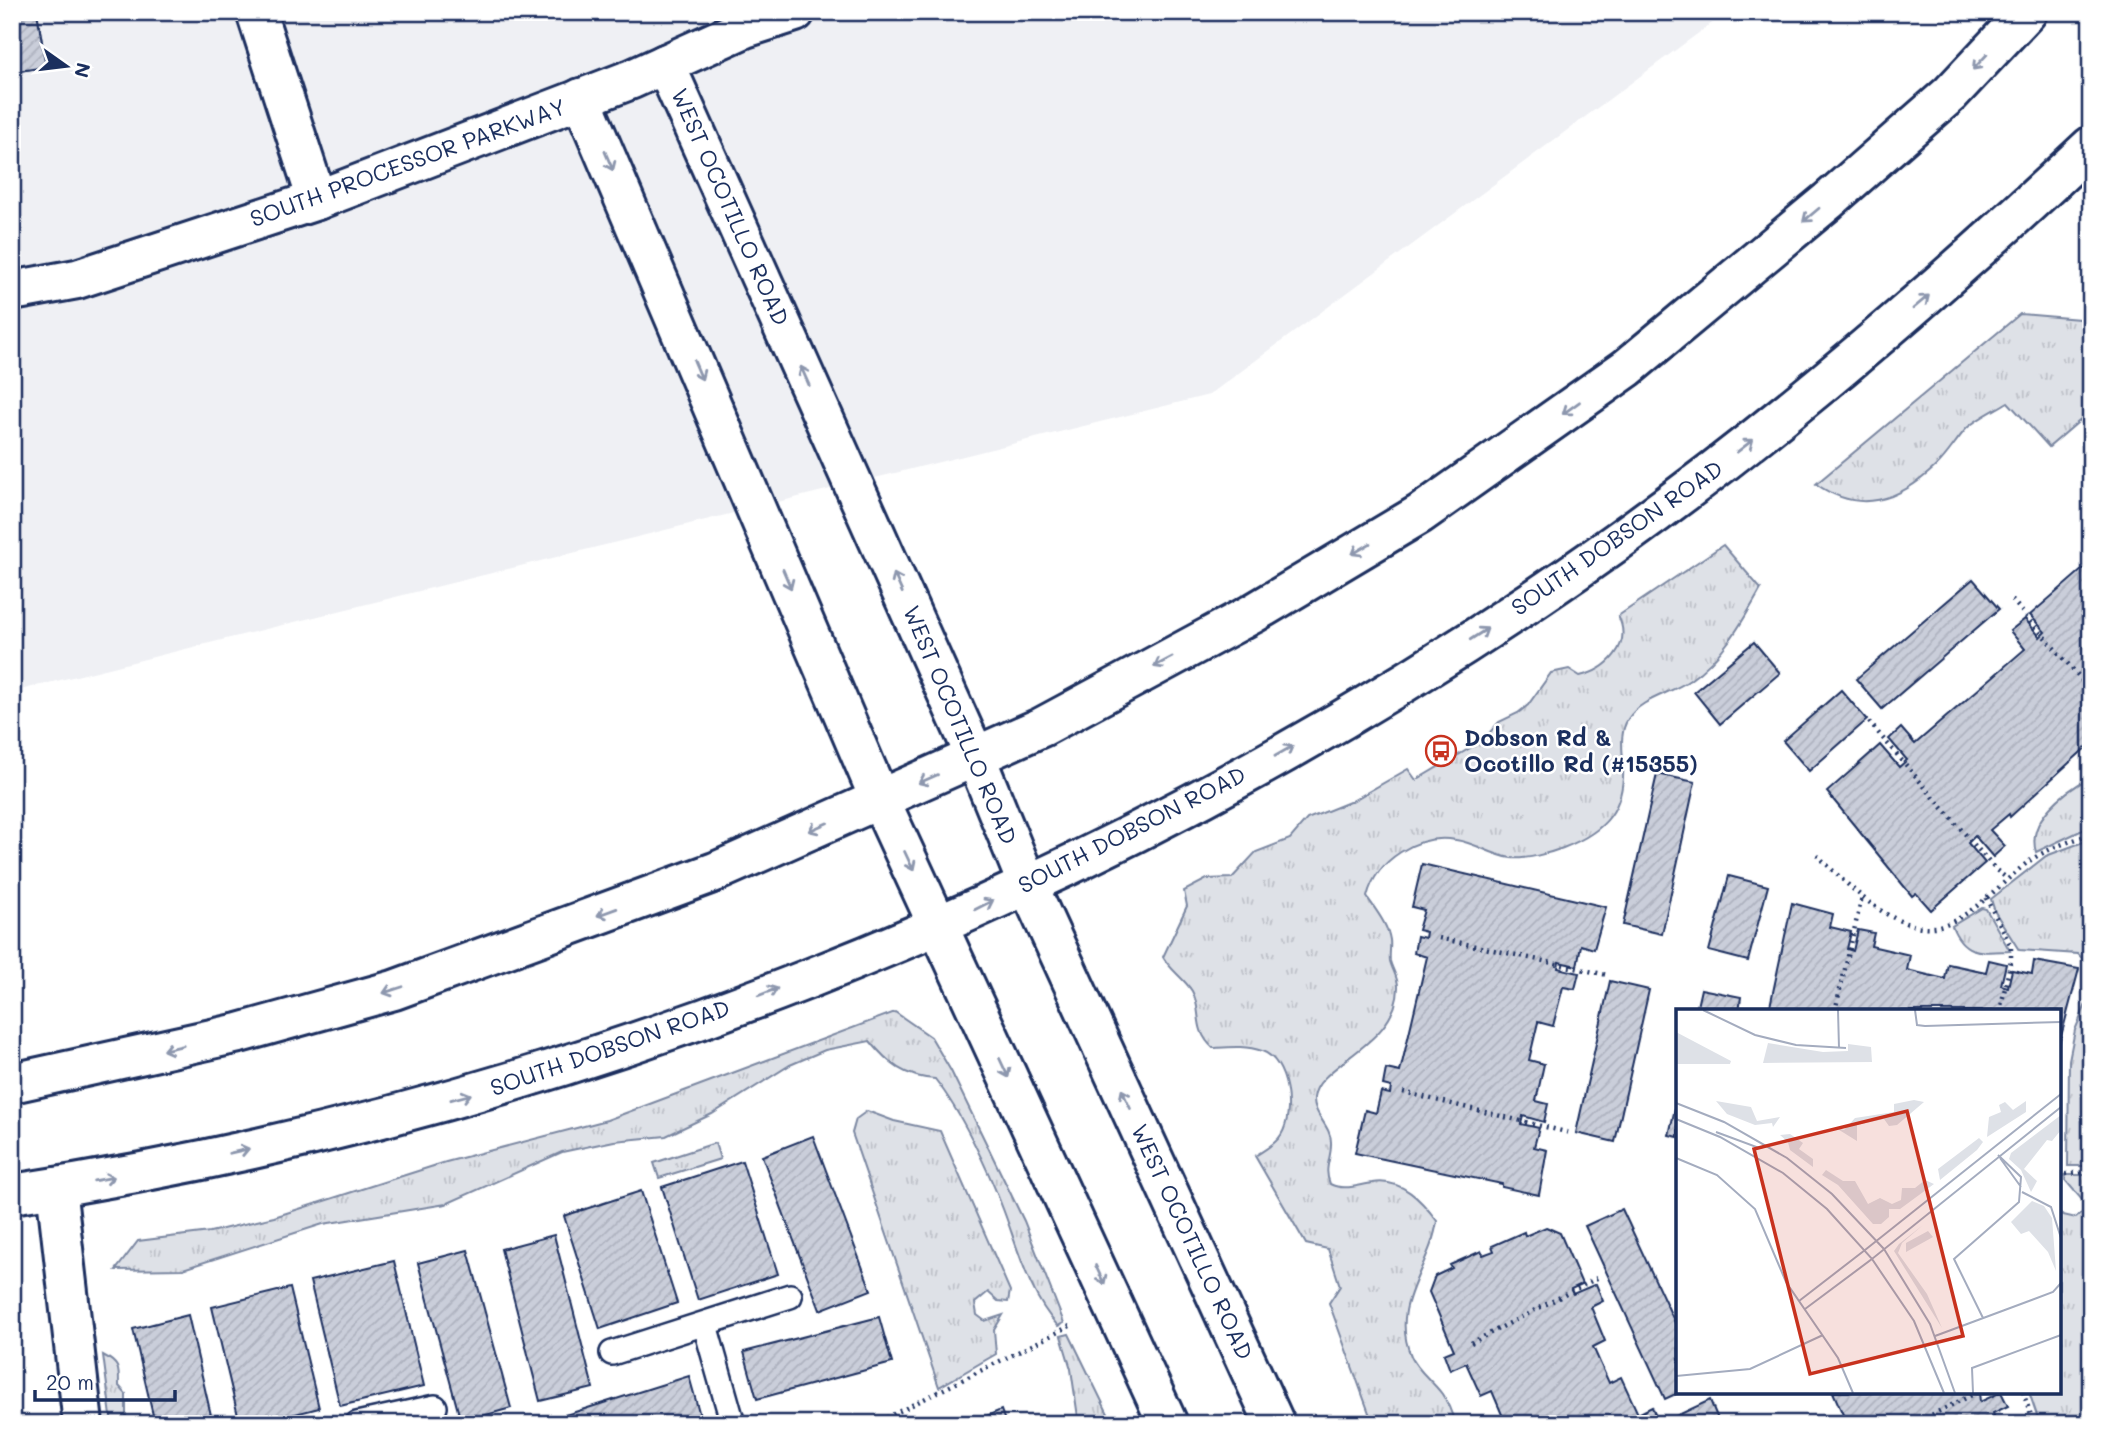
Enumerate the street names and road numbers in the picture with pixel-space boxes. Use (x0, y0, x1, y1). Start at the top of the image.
street label: WEST OCOTILLO ROAD (665, 83, 797, 330)
street label: SOUTH PROCESSOR PARKWAY (246, 91, 570, 233)
street label: SOUTH DOBSON ROAD (1505, 453, 1728, 622)
street label: WEST OCOTILLO ROAD (897, 601, 1025, 849)
street label: SOUTH DOBSON ROAD (1013, 759, 1250, 900)
street label: SOUTH DOBSON ROAD (486, 992, 733, 1102)
street label: WEST OCOTILLO ROAD (1125, 1119, 1261, 1364)

